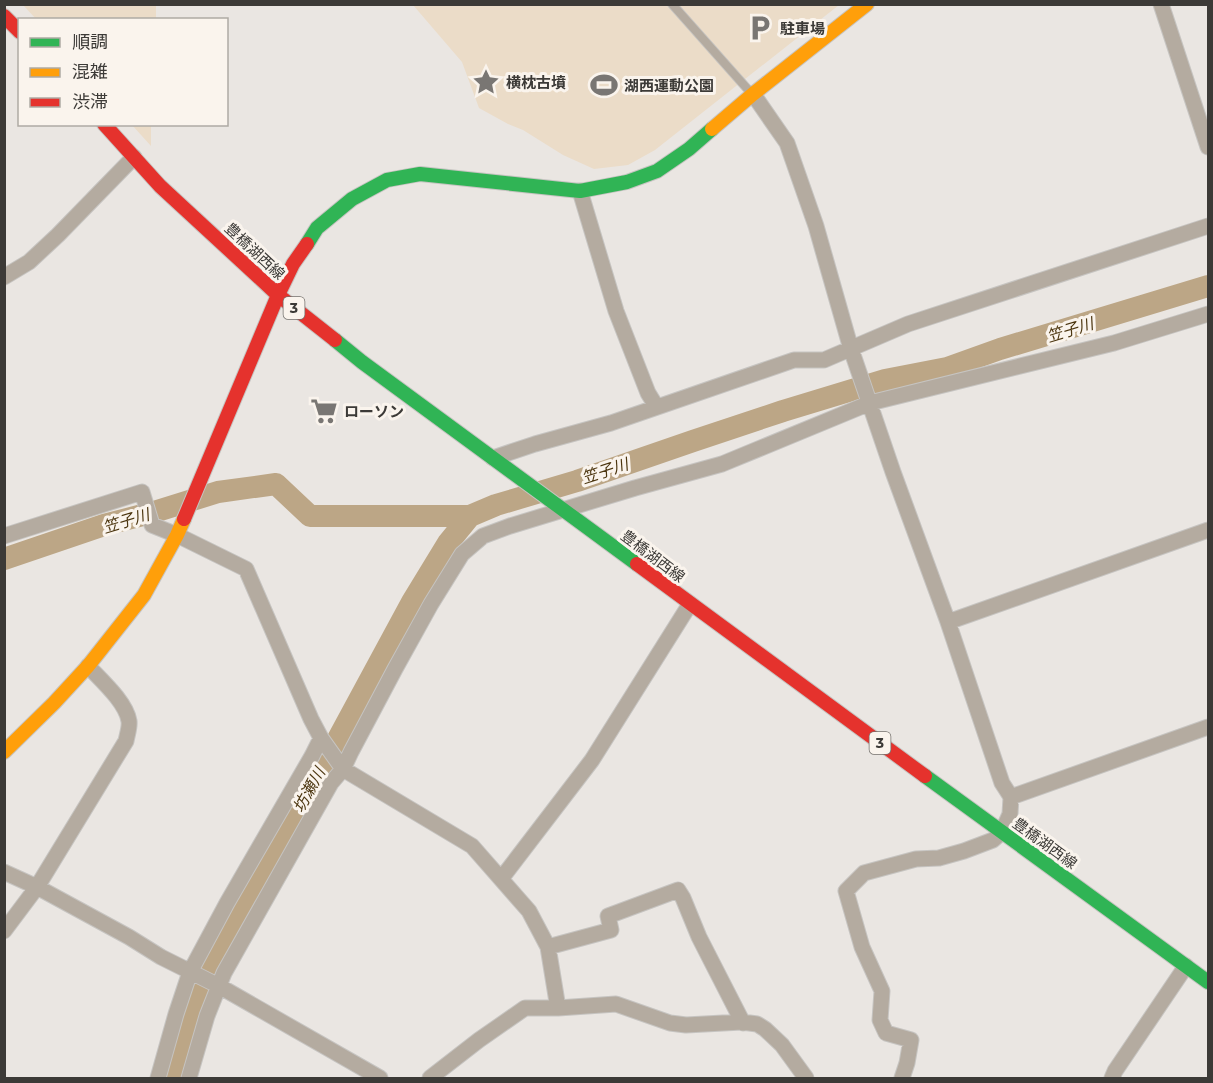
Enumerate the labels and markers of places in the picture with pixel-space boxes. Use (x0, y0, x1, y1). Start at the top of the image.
parking icon: 駐車場 (745, 13, 775, 43)
place label: 駐車場 (780, 19, 825, 38)
place icon: 横枕古墳 (471, 67, 501, 97)
sports icon: 湖西運動公園 (589, 70, 619, 100)
place label: 横枕古墳 (506, 73, 566, 92)
place label: 湖西運動公園 (624, 76, 714, 95)
supermarket icon: ローソン (309, 396, 339, 426)
place label: ローソン (344, 402, 404, 421)

